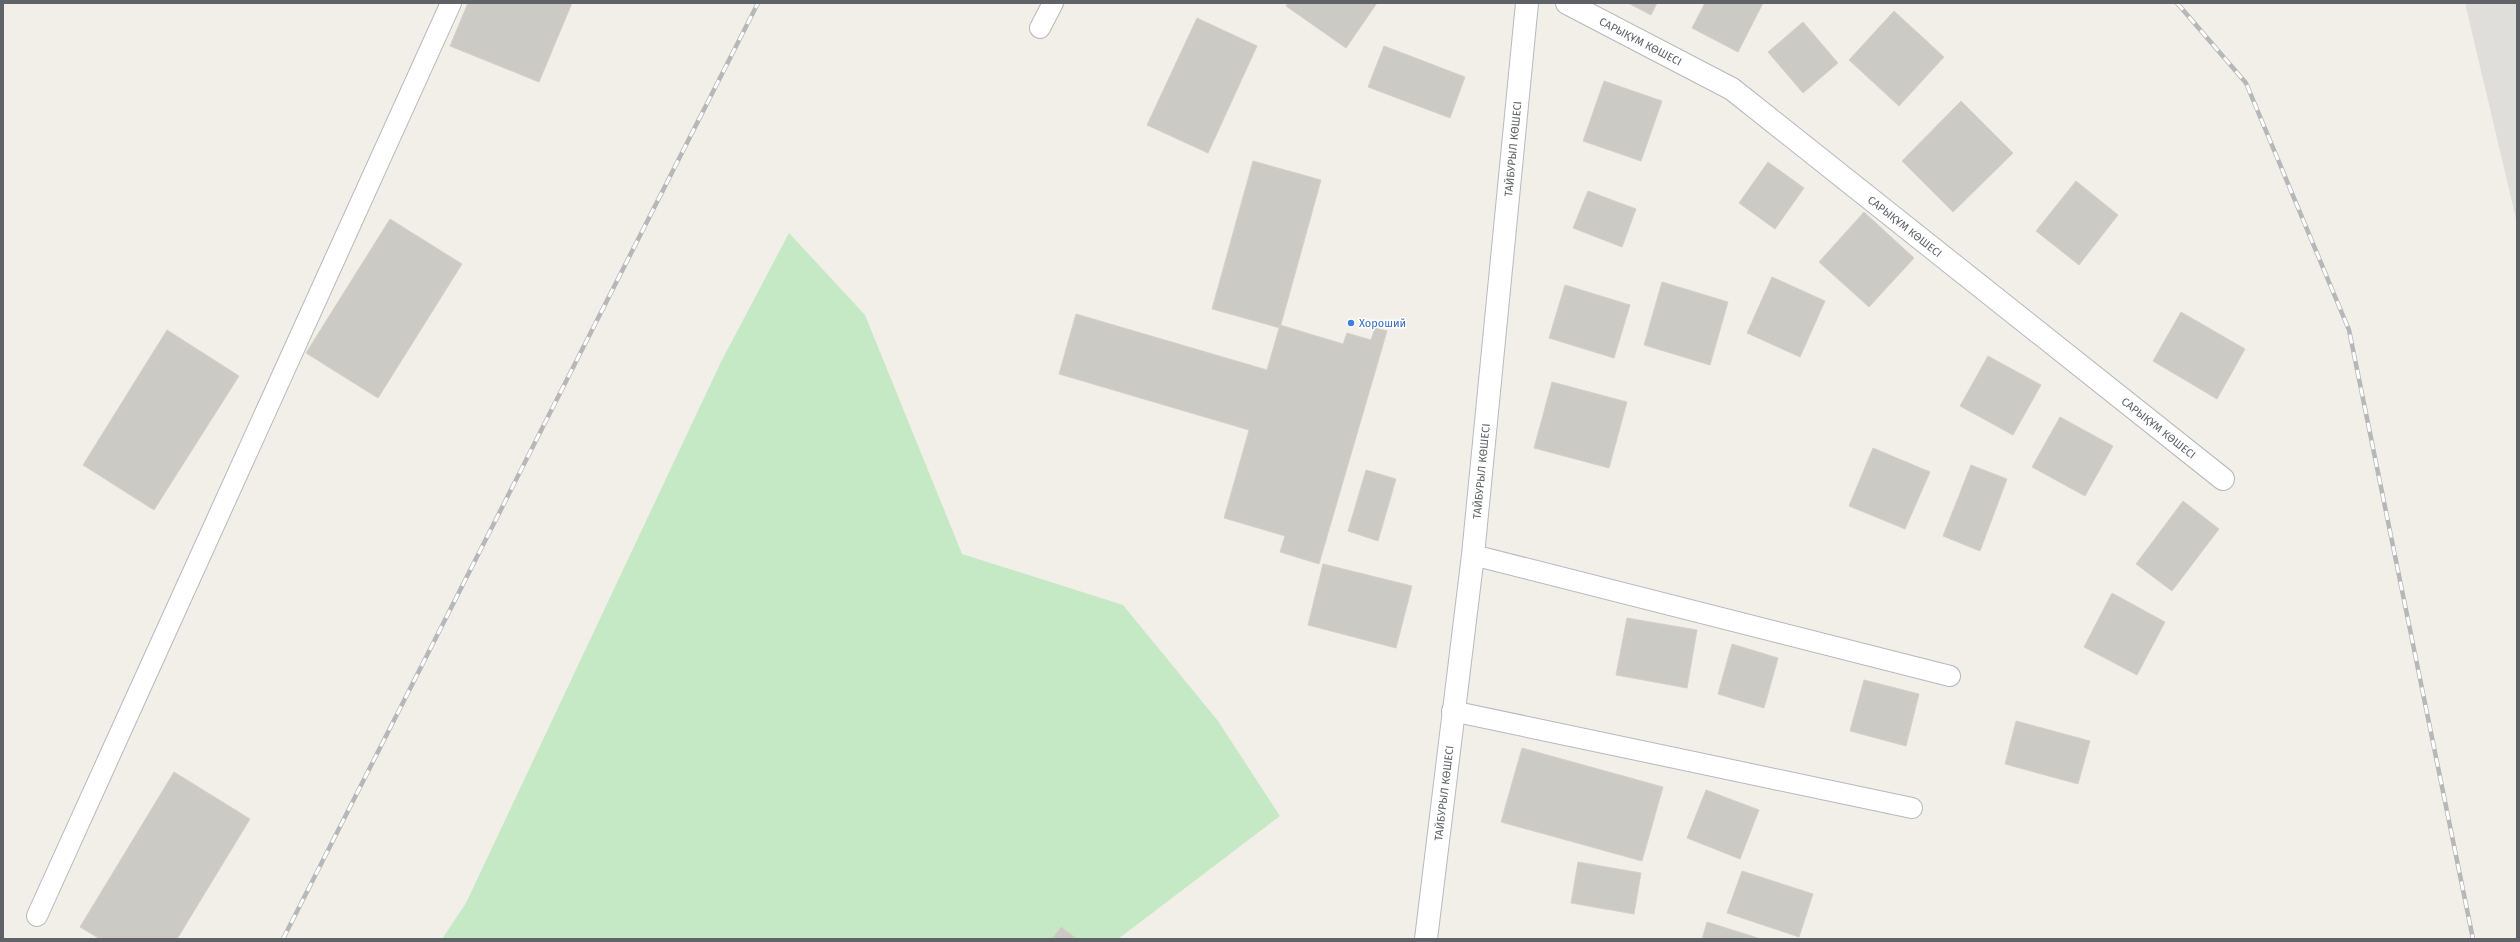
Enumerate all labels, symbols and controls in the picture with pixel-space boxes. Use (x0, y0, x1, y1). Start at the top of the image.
street label: САРЫҚҰМ КӨШЕСІ (1597, 15, 1684, 69)
street label: ТАЙБУРЫЛ КӨШЕСІ (1502, 100, 1524, 197)
street label: САРЫҚҰМ КӨШЕСІ (1865, 193, 1944, 260)
place label: Хороший (1359, 317, 1406, 330)
marker: Хороший (1346, 318, 1356, 328)
street label: САРЫҚҰМ КӨШЕСІ (2119, 395, 2198, 462)
street label: ТАЙБУРЫЛ КӨШЕСІ (1471, 423, 1493, 520)
street label: ТАЙБУРЫЛ КӨШЕСІ (1432, 745, 1457, 842)

